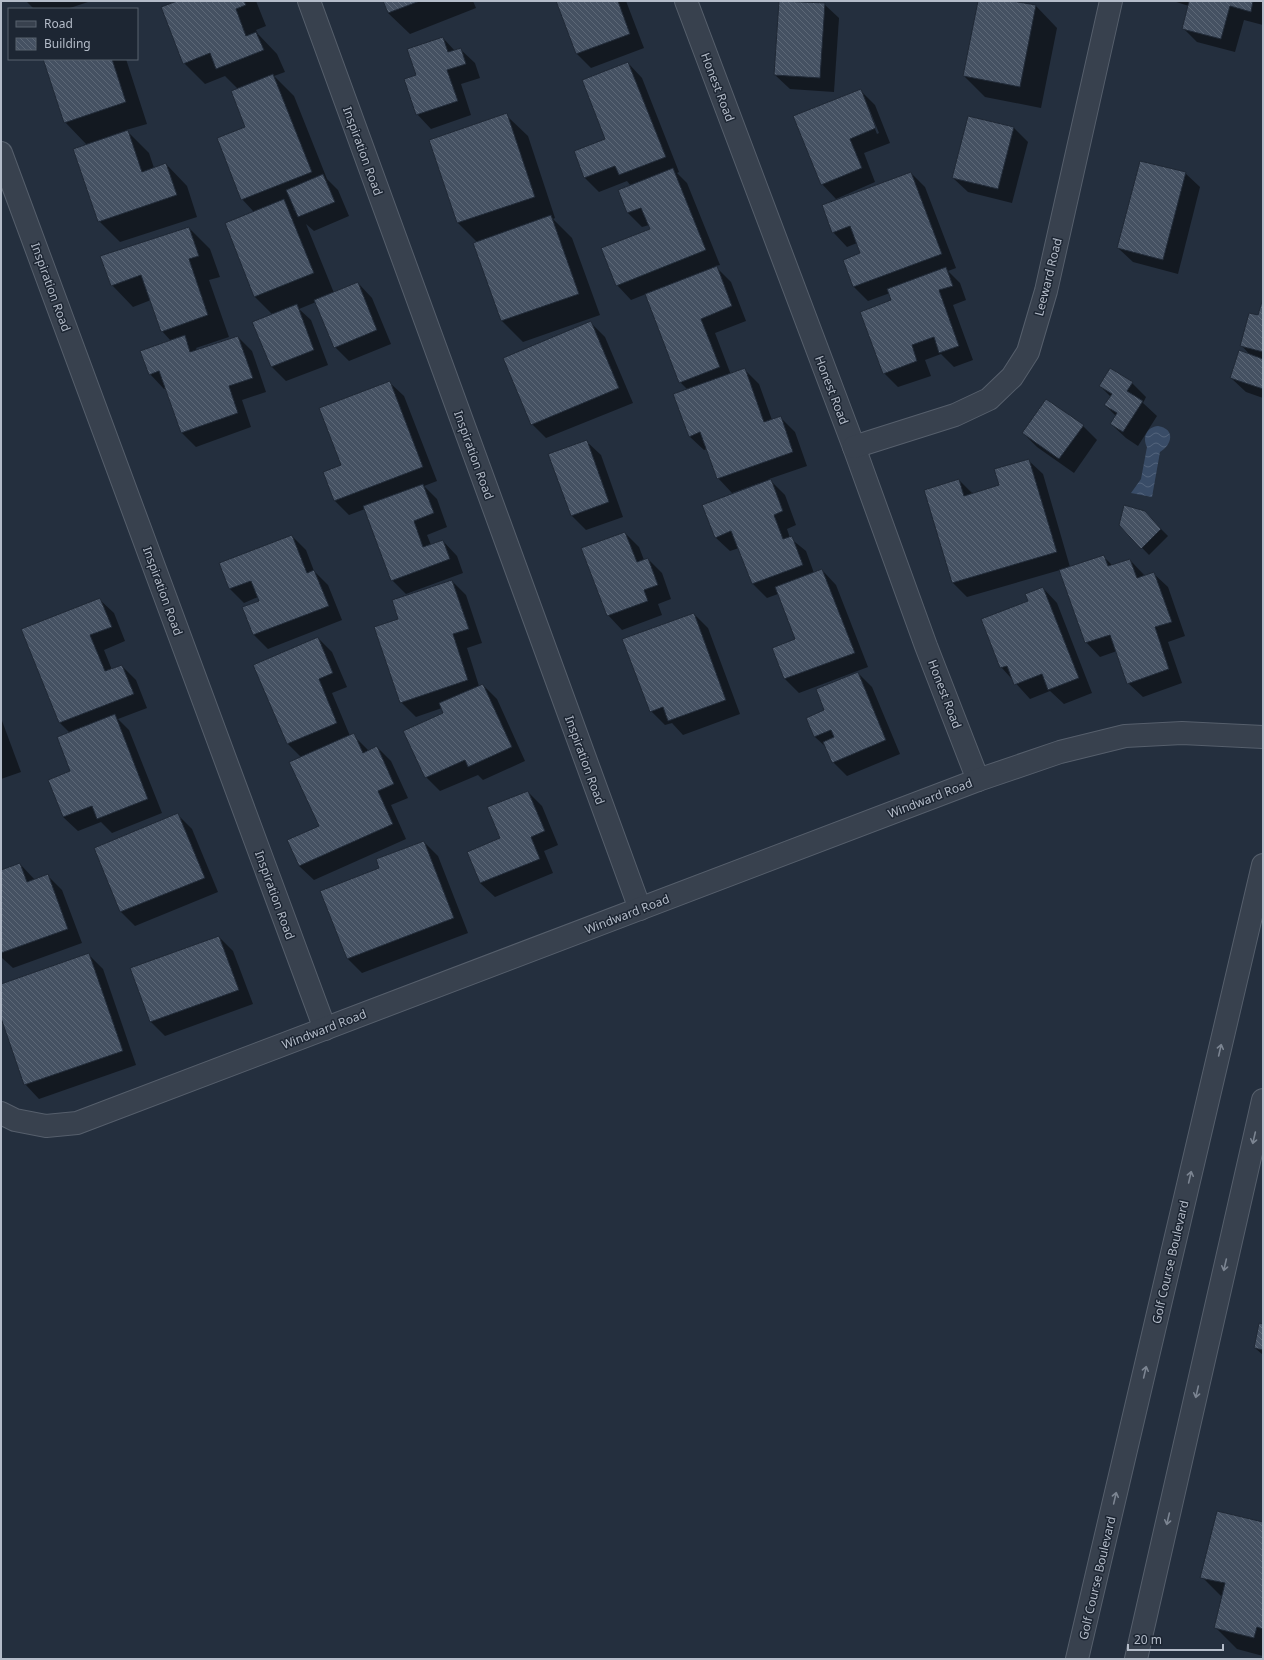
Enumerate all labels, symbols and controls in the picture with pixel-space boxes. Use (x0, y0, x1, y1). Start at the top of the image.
legend (8, 8, 138, 60)
text: Road (44, 15, 73, 32)
text: Building (44, 35, 91, 52)
street label: Honest Road (697, 50, 739, 124)
street label: Inspiration Road (339, 104, 387, 198)
street label: Leeward Road (1030, 236, 1066, 318)
street label: Inspiration Road (27, 240, 75, 334)
street label: Honest Road (811, 353, 853, 427)
street label: Inspiration Road (450, 408, 498, 502)
street label: Inspiration Road (139, 544, 187, 638)
street label: Honest Road (924, 657, 966, 731)
street label: Inspiration Road (561, 713, 609, 807)
street label: Windward Road (885, 774, 975, 822)
street label: Inspiration Road (251, 848, 299, 942)
street label: Windward Road (582, 890, 672, 938)
street label: Windward Road (279, 1005, 369, 1053)
one-way arrow (1216, 1044, 1224, 1057)
one-way arrow (1250, 1132, 1258, 1145)
one-way arrow (1187, 1171, 1195, 1184)
street label: Golf Course Boulevard (1148, 1199, 1192, 1325)
one-way arrow (1221, 1258, 1229, 1271)
one-way arrow (1141, 1366, 1149, 1379)
one-way arrow (1192, 1385, 1200, 1398)
one-way arrow (1112, 1492, 1119, 1505)
one-way arrow (1163, 1512, 1171, 1525)
street label: Golf Course Boulevard (1075, 1515, 1119, 1641)
scale bar (1128, 1626, 1223, 1652)
text: 20 m (1134, 1631, 1162, 1648)

